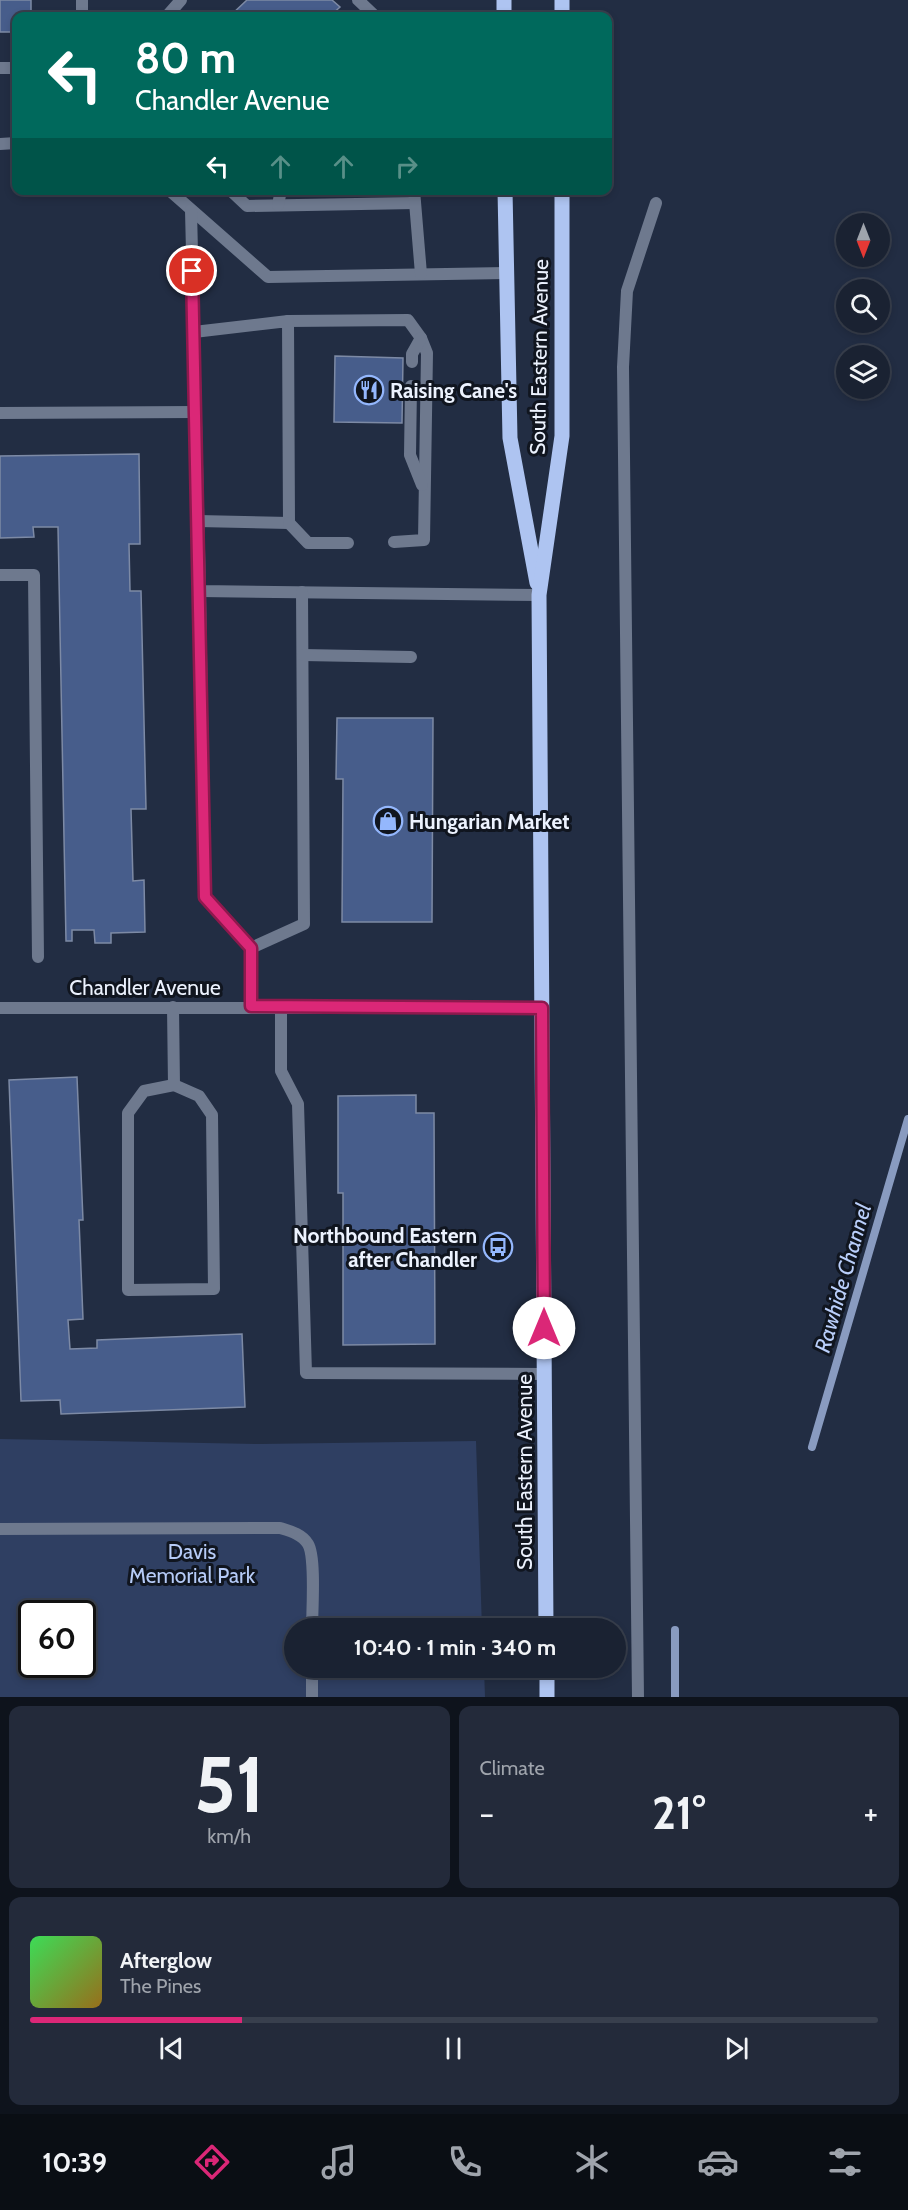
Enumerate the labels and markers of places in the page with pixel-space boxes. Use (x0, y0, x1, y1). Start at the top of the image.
pin (166, 245, 217, 296)
restaurant icon: Raising Cane's (353, 374, 385, 406)
place label: Raising Cane's (390, 378, 517, 403)
shop icon: Hungarian Market (372, 805, 404, 837)
place label: Hungarian Market (409, 809, 570, 834)
place label: Northbound Eastern after Chandler (293, 1223, 477, 1272)
bus stop icon: Northbound Eastern after Chandler (482, 1231, 514, 1263)

